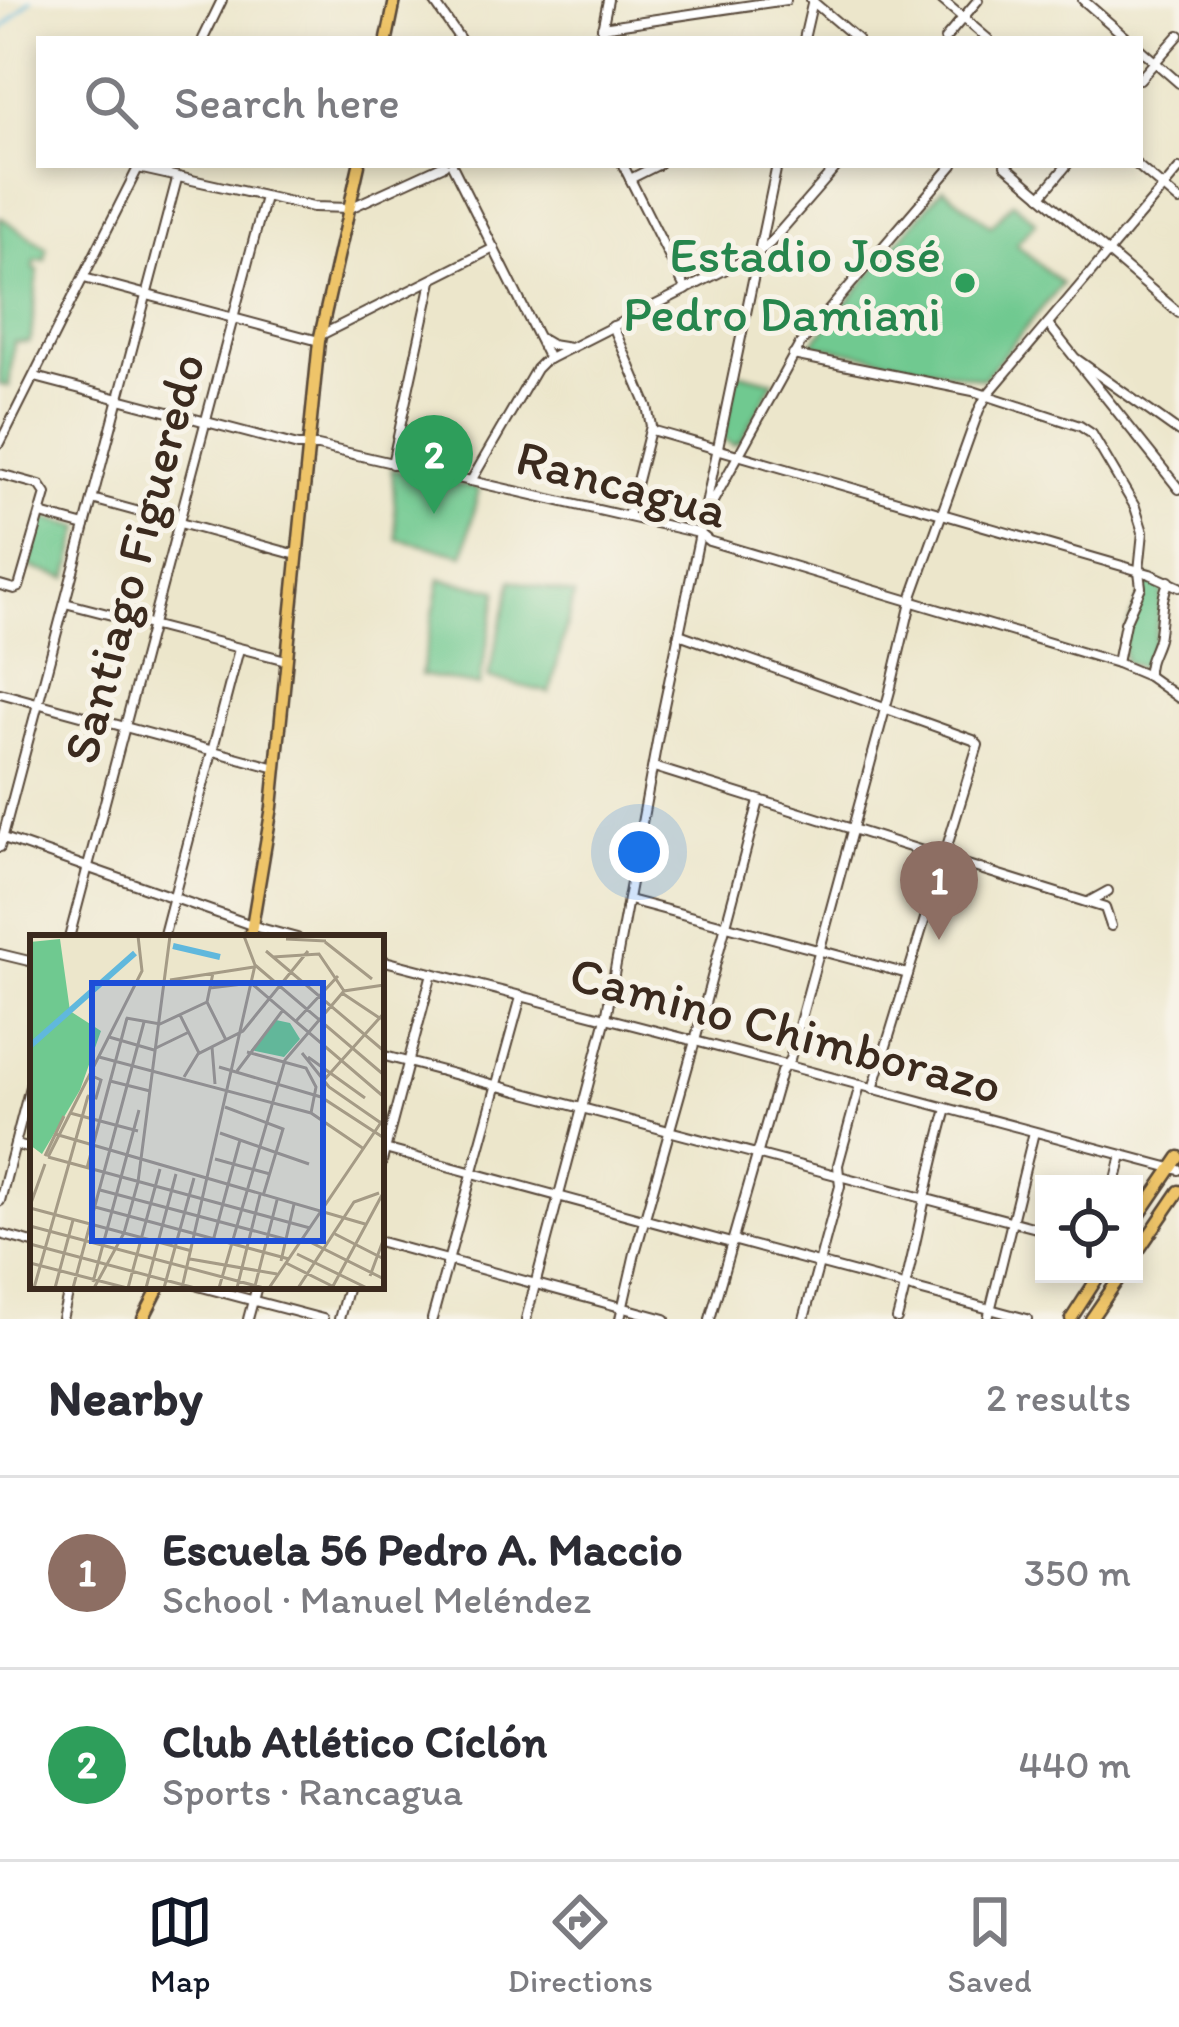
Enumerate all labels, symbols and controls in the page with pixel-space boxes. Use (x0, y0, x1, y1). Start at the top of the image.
search box (36, 36, 1143, 168)
icon: search (78, 69, 144, 135)
text: Search here (174, 75, 400, 129)
place label: Estadio José Pedro Damiani (623, 224, 941, 344)
marker: Estadio José Pedro Damiani (952, 270, 978, 296)
street label: Santiago Figueredo (49, 347, 217, 770)
pin: 2 (395, 415, 473, 514)
street label: Rancagua (510, 426, 734, 541)
your location (609, 822, 669, 882)
pin: 1 (900, 841, 978, 940)
inset map (30, 935, 384, 1289)
street label: Camino Chimborazo (563, 943, 1008, 1116)
map controls (1035, 1175, 1143, 1283)
button: locate (1035, 1175, 1143, 1283)
text: Nearby (48, 1367, 203, 1428)
text: 2 results (986, 1374, 1131, 1421)
text: Escuela 56 Pedro A. Maccio (162, 1522, 683, 1576)
text: 1 (78, 1549, 96, 1596)
text: 350 m (1024, 1549, 1131, 1596)
text: School · Manuel Meléndez (162, 1576, 591, 1623)
text: Club Atlético Cíclón (162, 1714, 547, 1768)
text: 2 (77, 1741, 97, 1788)
text: 440 m (1019, 1741, 1131, 1788)
text: Sports · Rancagua (162, 1768, 463, 1815)
tab: Map (147, 1889, 213, 2000)
tab: Directions (508, 1889, 653, 2000)
tab: Saved (948, 1889, 1032, 2000)

